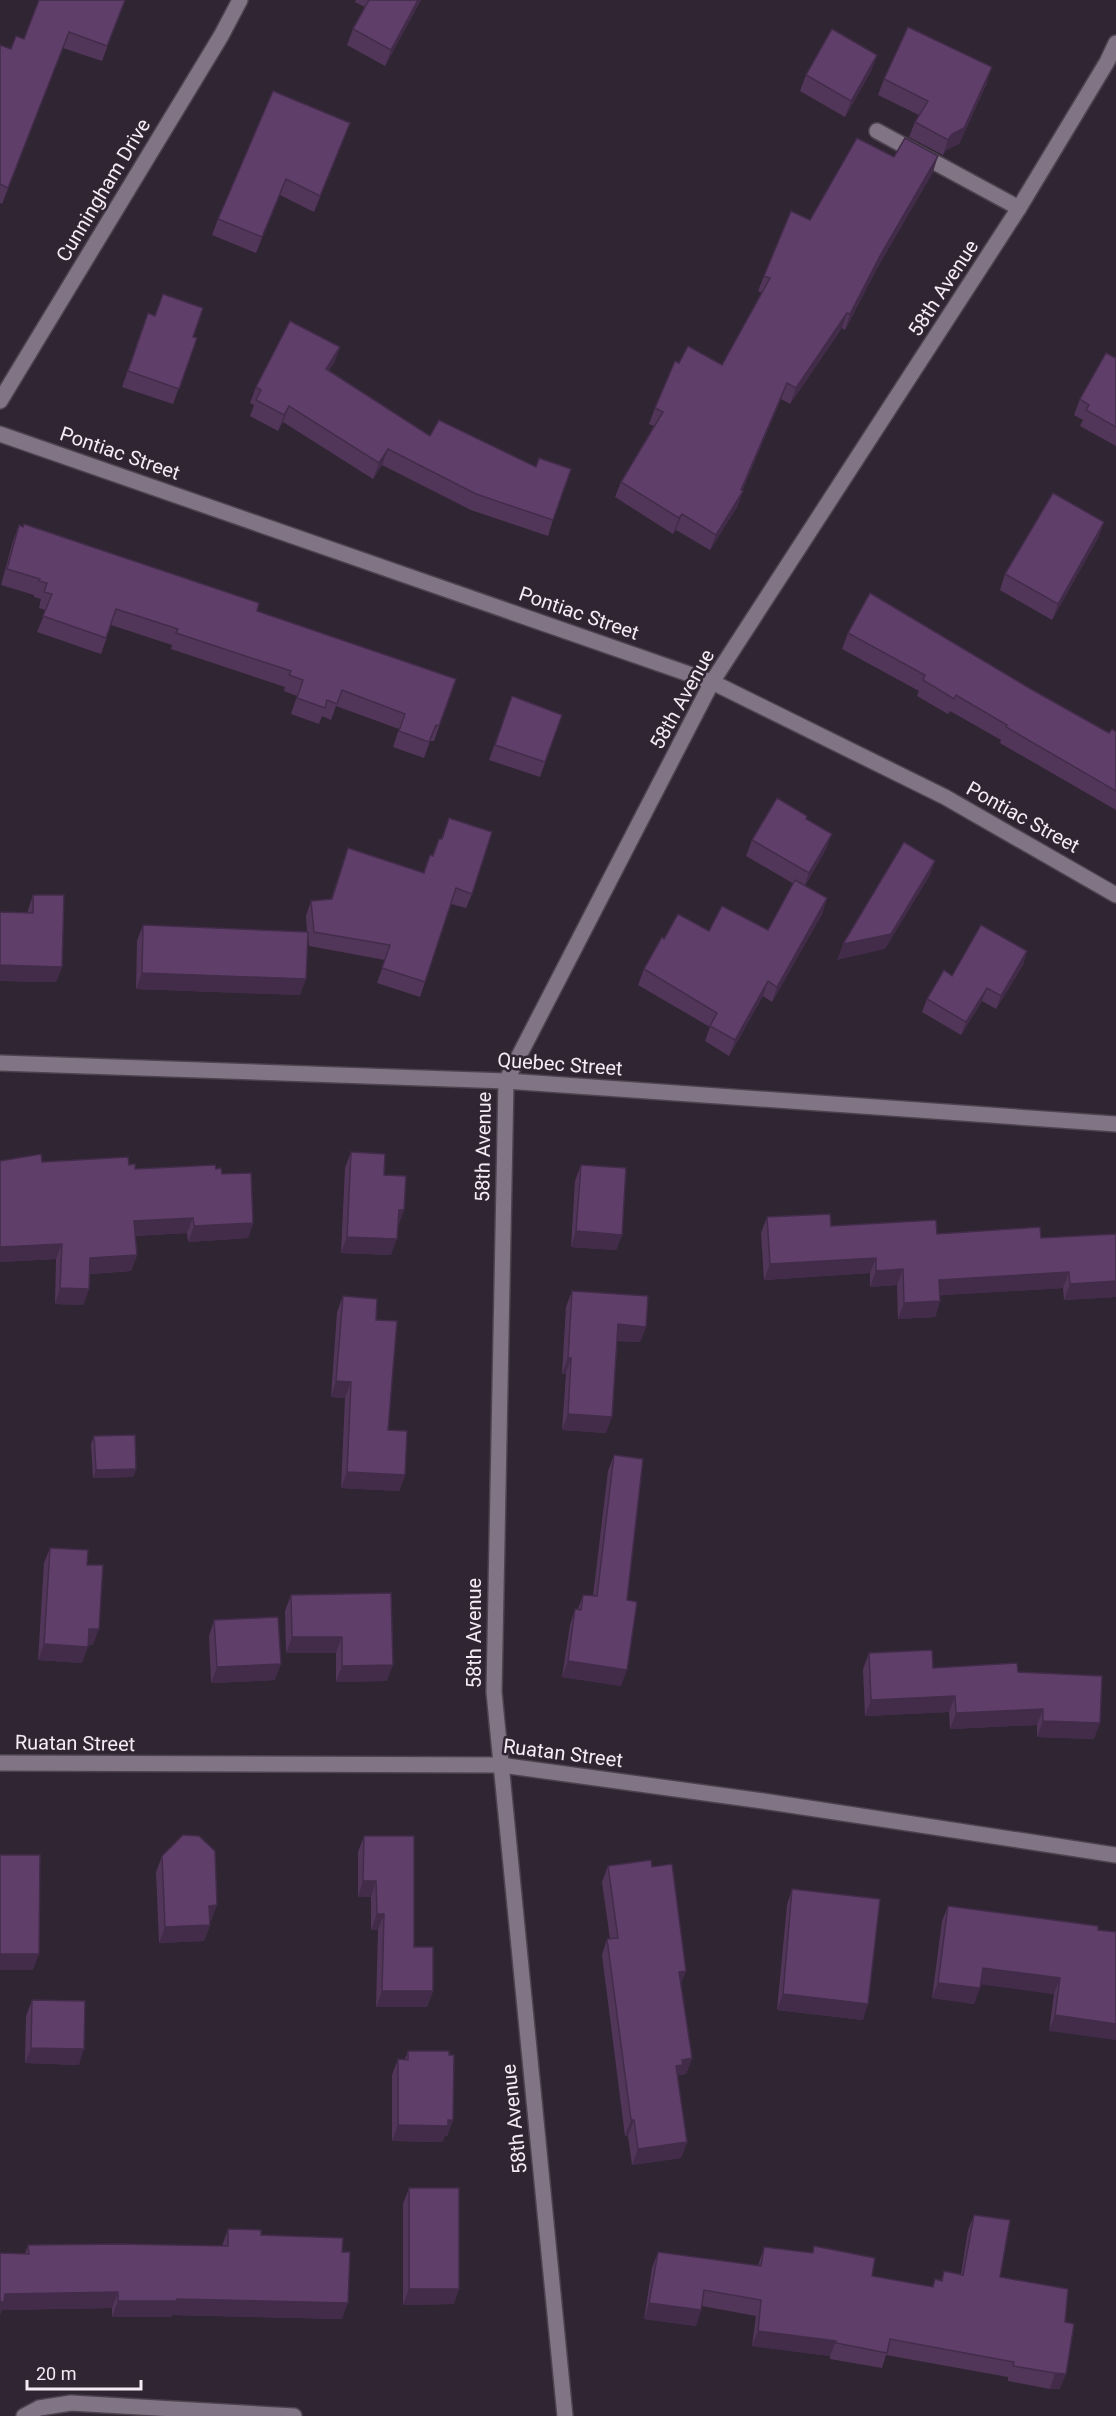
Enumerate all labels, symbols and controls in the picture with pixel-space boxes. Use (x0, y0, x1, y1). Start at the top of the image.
street label: Cunningham Drive (51, 114, 155, 266)
street label: 58th Avenue (903, 235, 983, 341)
street label: Pontiac Street (57, 421, 183, 485)
street label: Pontiac Street (516, 581, 642, 645)
street label: 58th Avenue (645, 645, 719, 753)
street label: Pontiac Street (962, 776, 1084, 858)
street label: Quebec Street (497, 1048, 623, 1080)
street label: 58th Avenue (470, 1092, 496, 1202)
street label: 58th Avenue (462, 1578, 486, 1688)
street label: Ruatan Street (15, 1730, 135, 1756)
street label: Ruatan Street (502, 1734, 624, 1772)
street label: 58th Avenue (496, 2063, 532, 2175)
scale bar (27, 2353, 141, 2391)
text: 20 m (36, 2363, 76, 2384)

